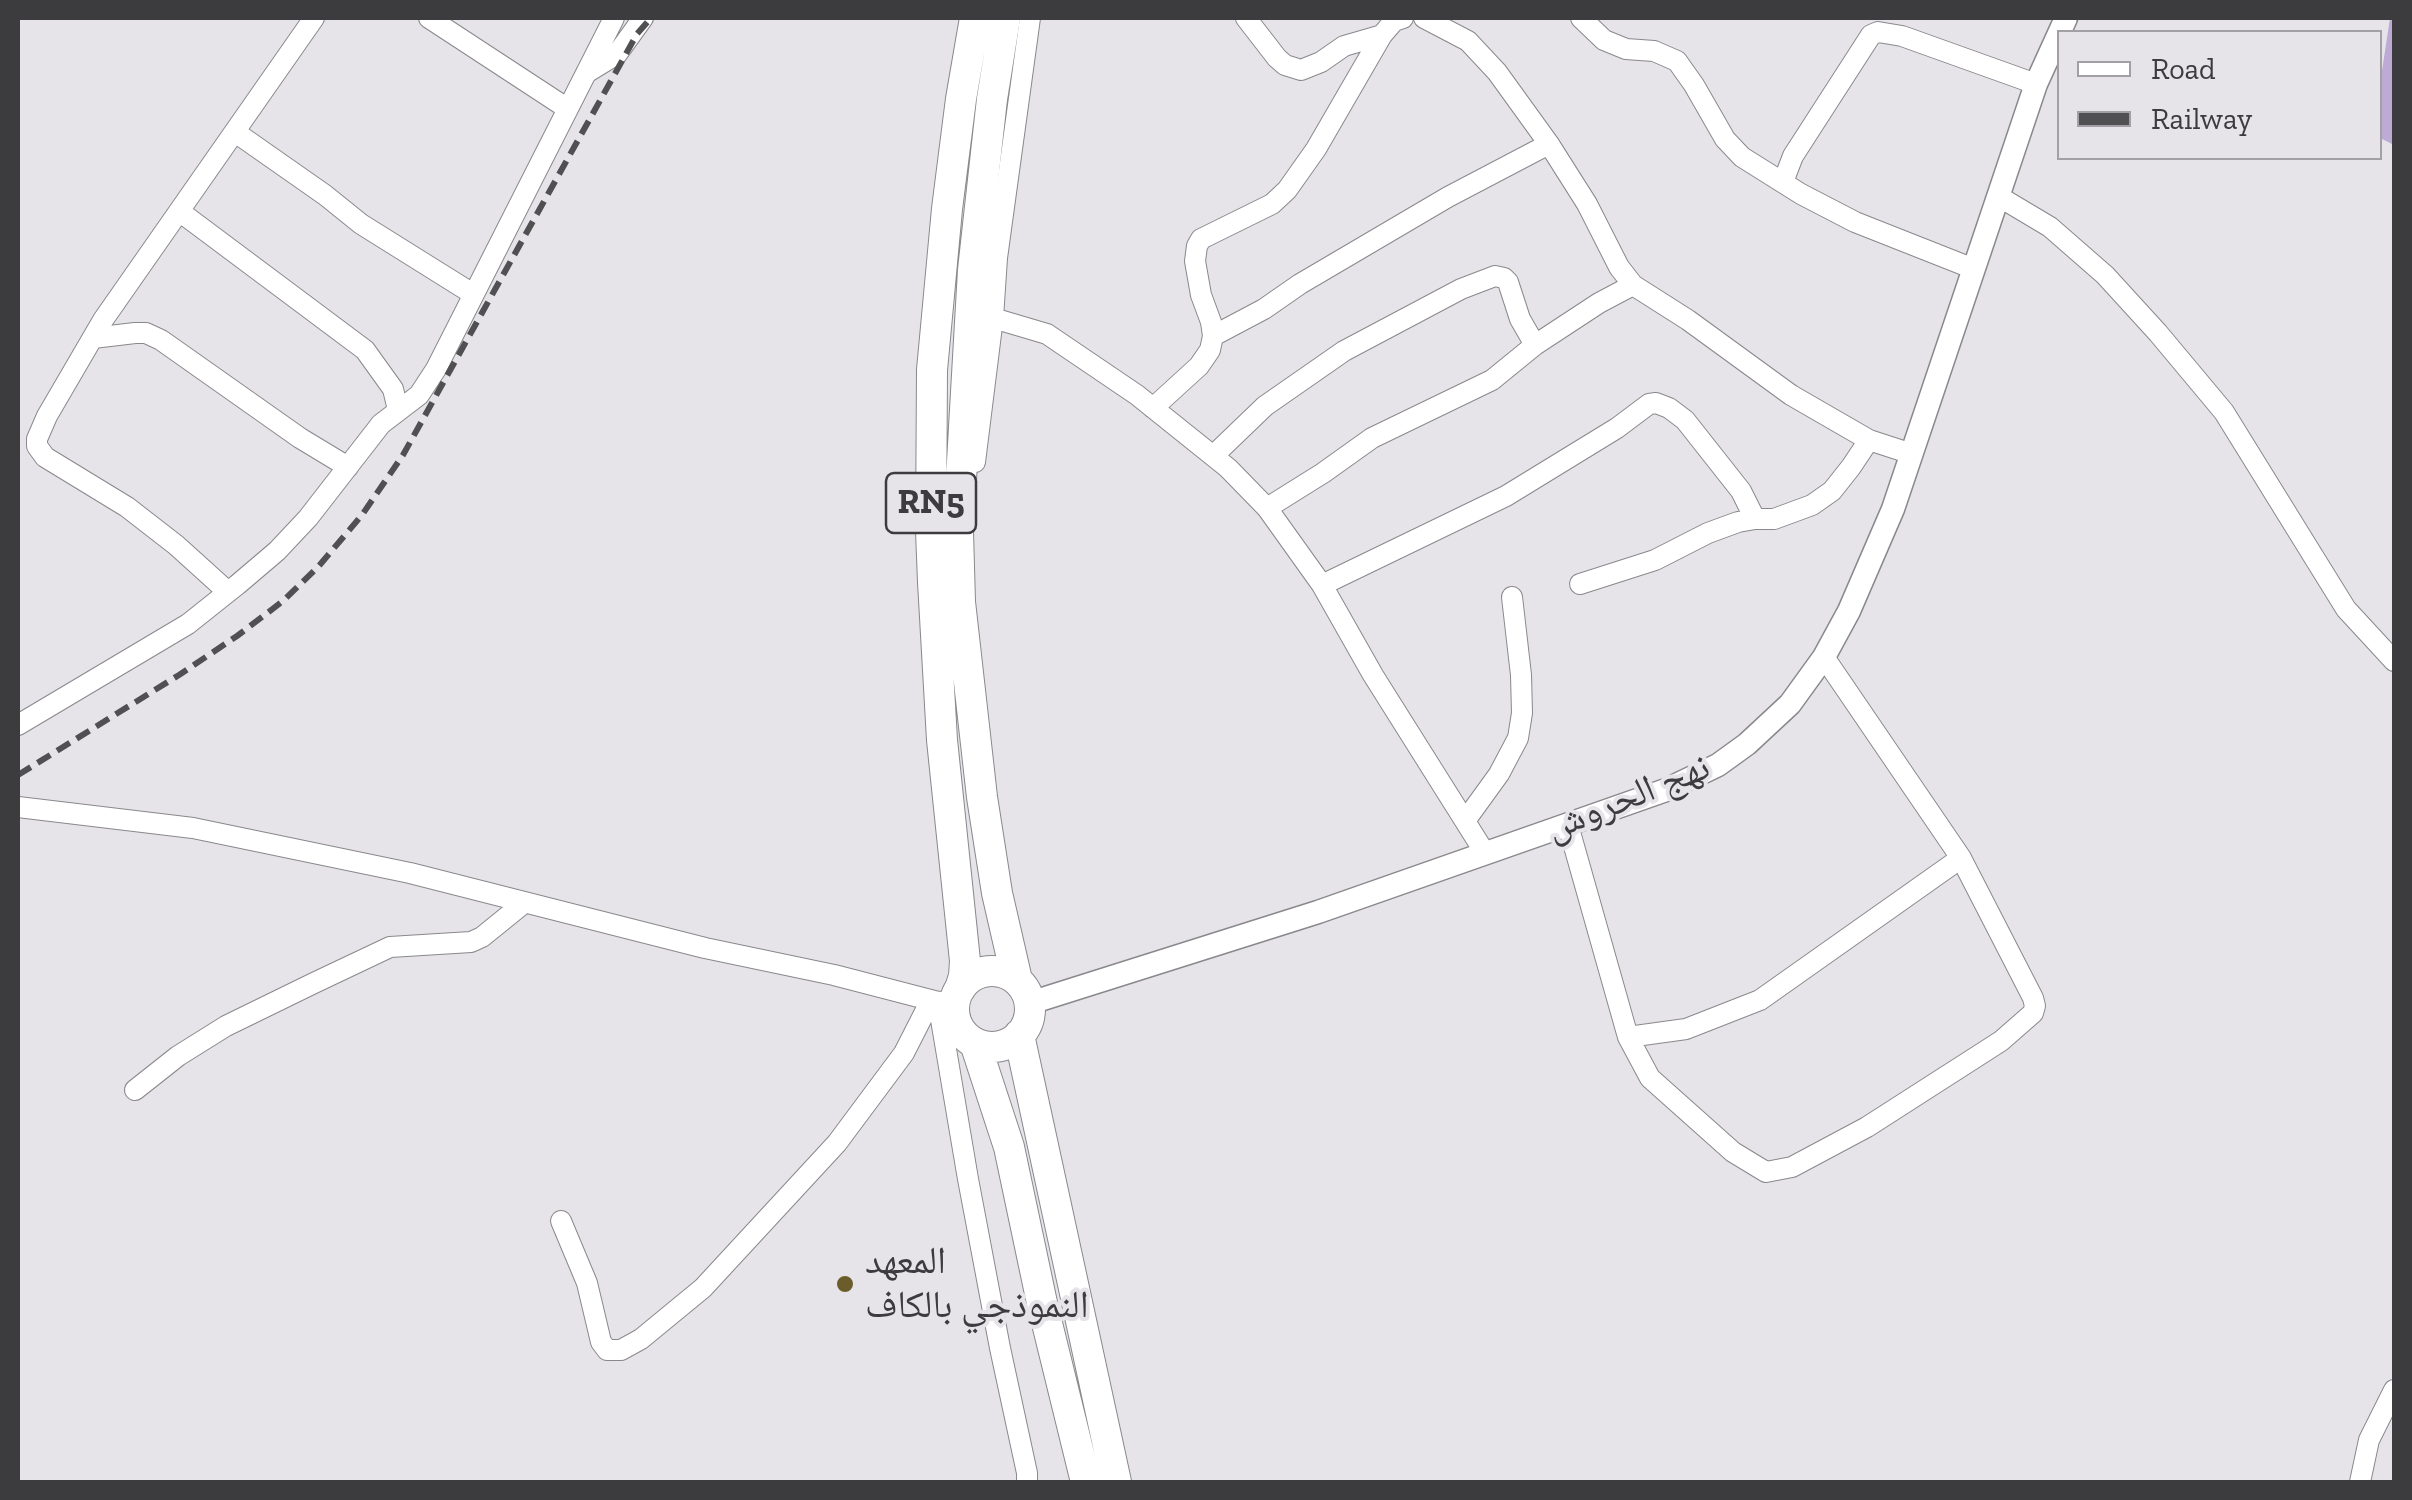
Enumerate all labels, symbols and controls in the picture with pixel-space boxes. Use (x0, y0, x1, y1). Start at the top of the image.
legend (2057, 30, 2382, 160)
text: Road (2151, 51, 2216, 87)
text: Railway (2151, 101, 2252, 137)
road number: RN5 (886, 473, 976, 533)
street label: نهج الحروش (1539, 744, 1717, 852)
place label: المعهد النموذجي بالكاف (865, 1239, 1089, 1328)
marker: المعهد النموذجي بالكاف (834, 1273, 856, 1295)

